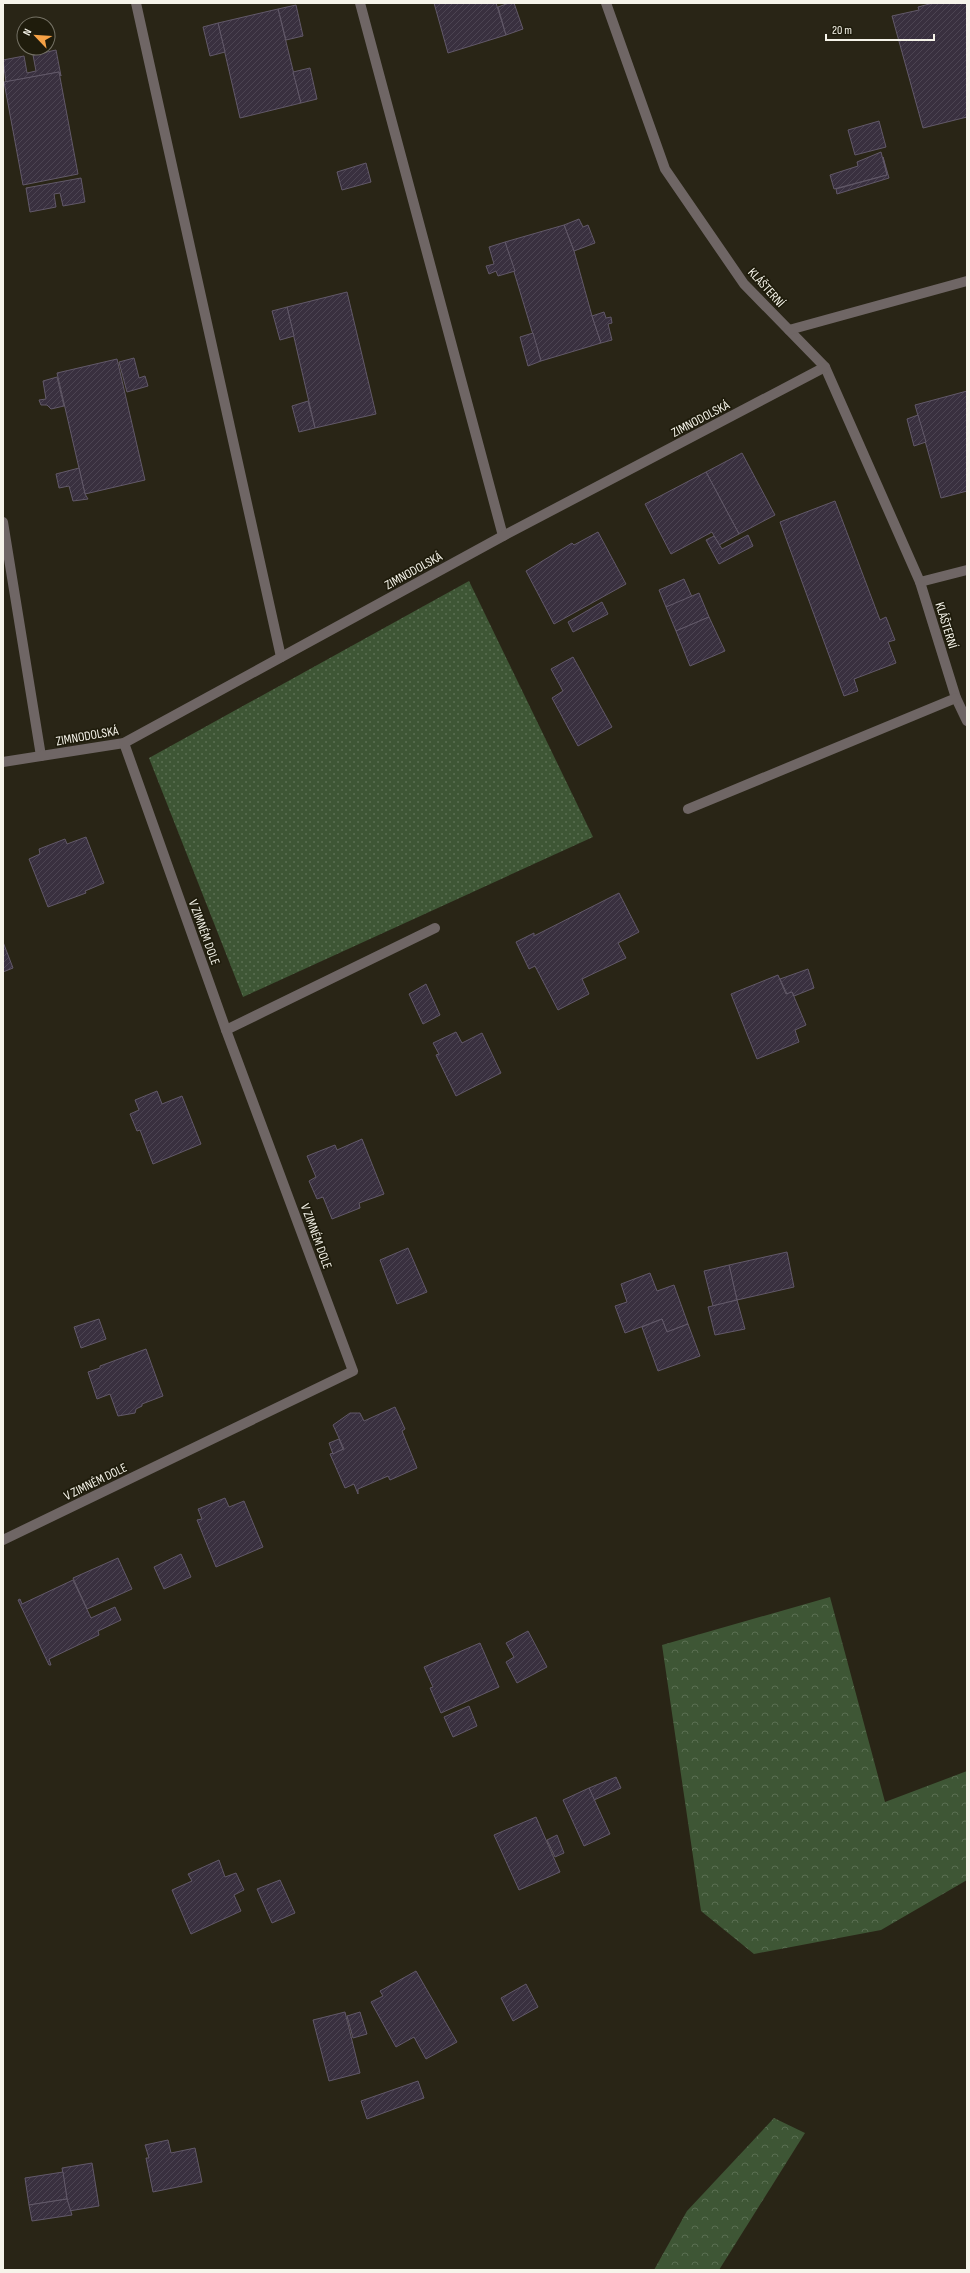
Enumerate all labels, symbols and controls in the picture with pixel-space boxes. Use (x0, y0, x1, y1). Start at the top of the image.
north arrow (16, 16, 56, 56)
scale bar (826, 16, 934, 42)
text: 20 m (832, 23, 852, 38)
text: N (20, 26, 35, 37)
street label: KLÁŠTERNÍ (744, 264, 789, 311)
street label: ZIMNODOLSKÁ (669, 397, 733, 441)
street label: ZIMNODOLSKÁ (382, 548, 445, 593)
street label: KLÁŠTERNÍ (931, 600, 962, 651)
street label: ZIMNODOLSKÁ (55, 723, 120, 749)
street label: V ZIMNÉM DOLE (185, 897, 223, 967)
street label: V ZIMNÉM DOLE (297, 1201, 335, 1271)
street label: V ZIMNÉM DOLE (61, 1460, 130, 1504)

